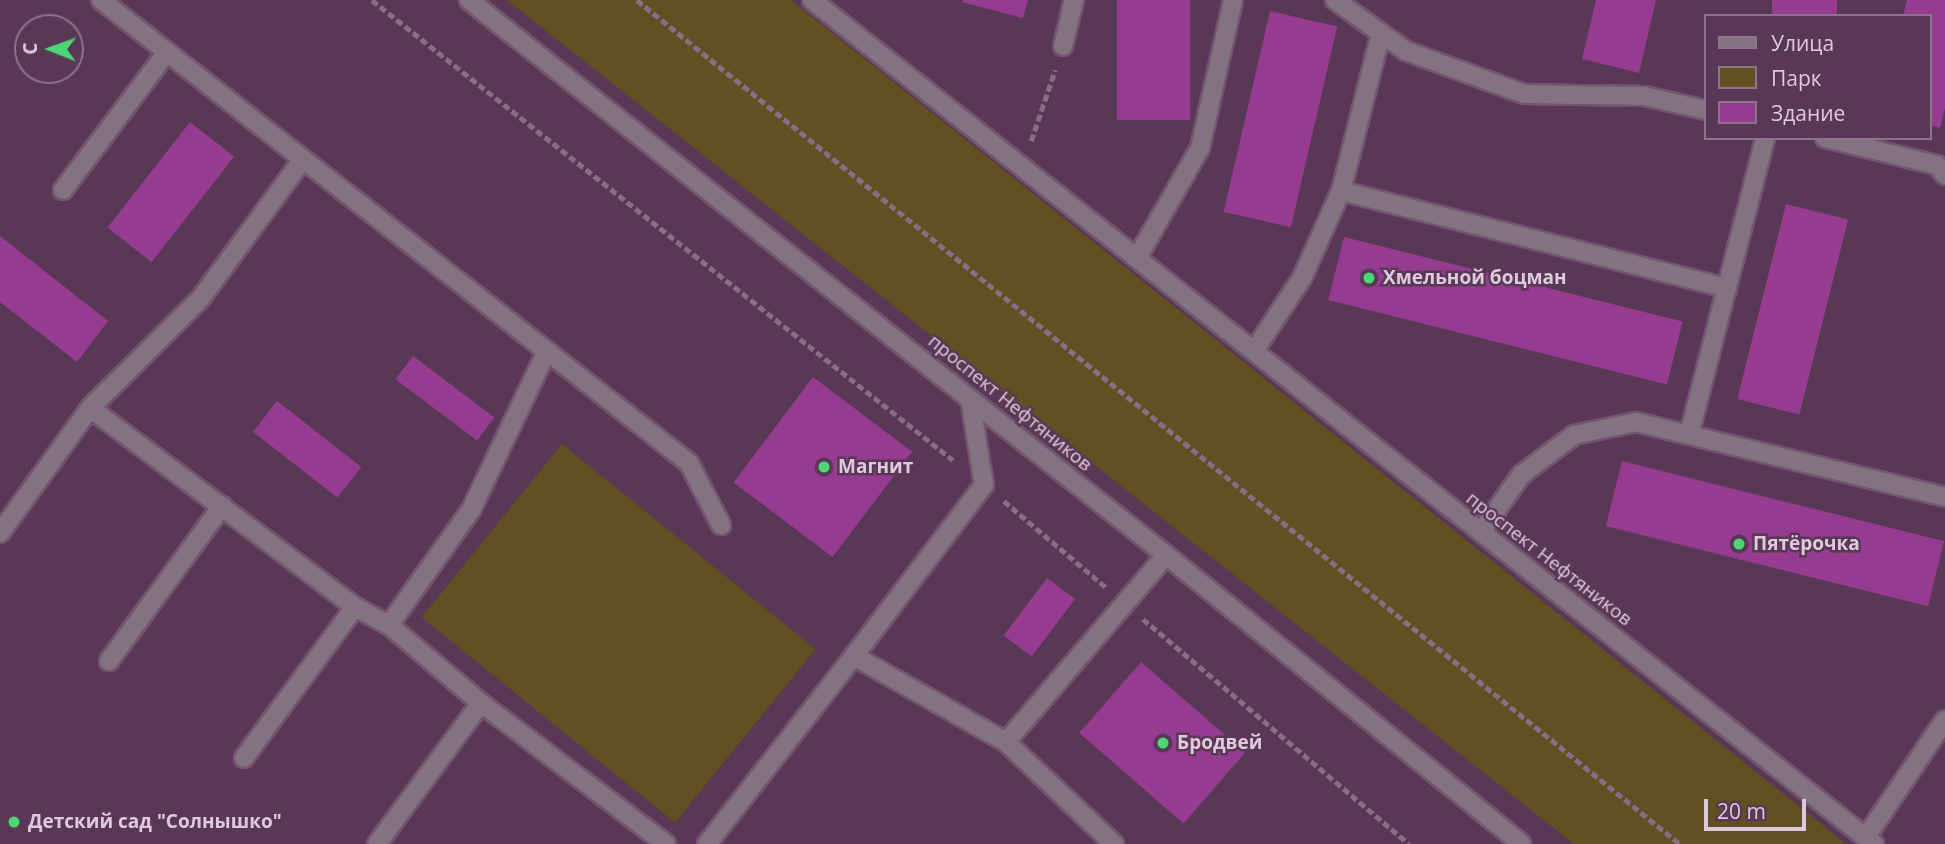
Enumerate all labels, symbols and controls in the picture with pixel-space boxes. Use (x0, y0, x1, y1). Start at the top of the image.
north arrow (14, 14, 84, 84)
legend (1703, 14, 1931, 140)
text: Улица (1771, 29, 1834, 57)
text: С (17, 42, 43, 55)
text: Парк (1771, 64, 1822, 92)
text: Здание (1771, 99, 1845, 127)
place label: Хмельной боцман (1383, 267, 1567, 289)
marker: Хмельной боцман (1361, 270, 1377, 286)
street label: проспект Нефтяников (924, 330, 1096, 476)
place label: Магнит (838, 456, 913, 478)
marker: Магнит (816, 459, 832, 475)
street label: проспект Нефтяников (1462, 487, 1636, 631)
place label: Пятёрочка (1753, 533, 1860, 555)
marker: Пятёрочка (1731, 536, 1747, 552)
place label: Бродвей (1177, 732, 1262, 754)
marker: Бродвей (1155, 735, 1171, 751)
scale bar (1707, 784, 1808, 828)
text: 20 m (1717, 797, 1766, 825)
place label: Детский сад "Солнышко" (28, 811, 282, 833)
marker: Детский сад "Солнышко" (6, 814, 22, 830)

